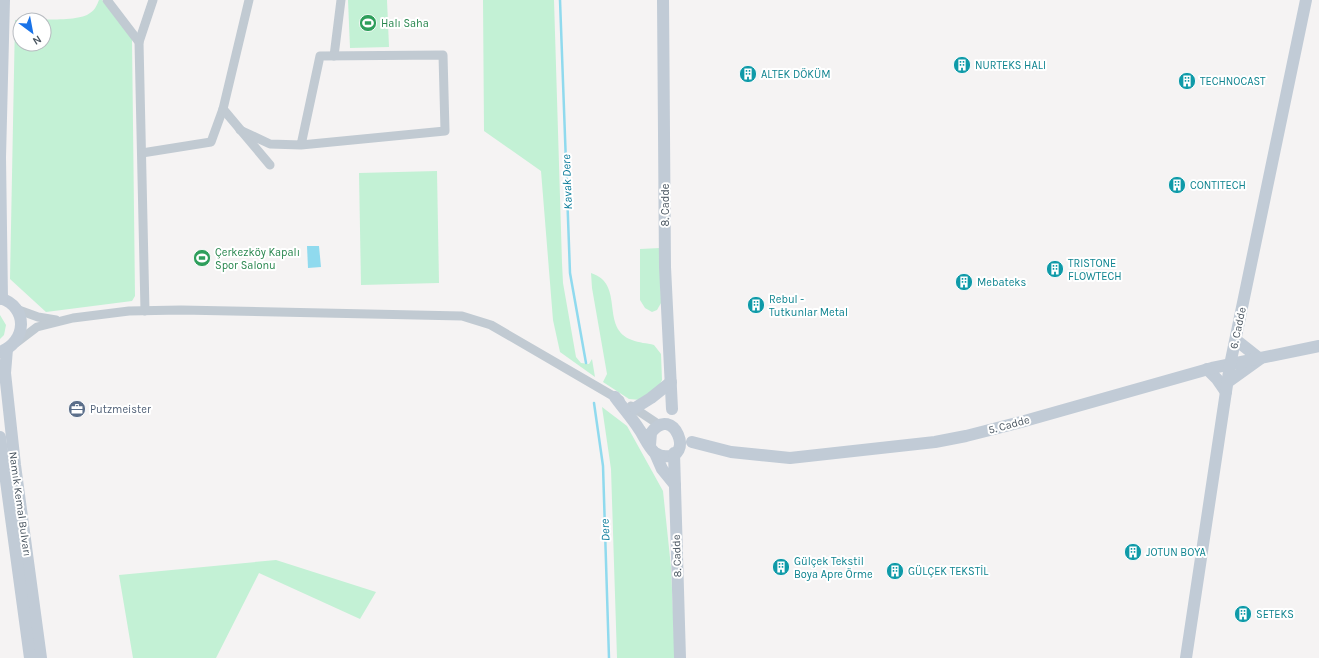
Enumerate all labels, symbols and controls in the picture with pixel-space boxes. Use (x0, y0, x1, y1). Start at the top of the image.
north arrow (12, 12, 52, 52)
sports icon: Halı Saha (358, 13, 378, 33)
place label: Halı Saha (381, 17, 429, 30)
text: N (30, 32, 44, 48)
building icon: NURTEKS HALI (952, 55, 972, 75)
place label: NURTEKS HALI (975, 59, 1046, 72)
building icon: ALTEK DÖKÜM (738, 64, 758, 84)
place label: ALTEK DÖKÜM (761, 67, 830, 81)
building icon: TECHNOCAST (1177, 71, 1197, 91)
place label: TECHNOCAST (1200, 75, 1266, 88)
water label: Kavak Dere (559, 154, 575, 210)
building icon: CONTITECH (1167, 175, 1187, 195)
place label: CONTITECH (1190, 179, 1246, 192)
street label: 8. Cadde (659, 183, 672, 226)
place label: Çerkezköy Kapalı Spor Salonu (215, 246, 300, 272)
sports icon: Çerkezköy Kapalı Spor Salonu (192, 248, 212, 268)
place label: TRISTONE FLOWTECH (1068, 257, 1122, 283)
building icon: TRISTONE FLOWTECH (1045, 259, 1065, 279)
building icon: Mebateks (954, 272, 974, 292)
place label: Mebateks (977, 276, 1027, 289)
place label: Rebul - Tutkunlar Metal (769, 293, 848, 319)
building icon: Rebul - Tutkunlar Metal (746, 295, 766, 315)
street label: 6. Cadde (1227, 306, 1249, 350)
office icon: Putzmeister (67, 399, 87, 419)
place label: Putzmeister (90, 403, 151, 416)
street label: 5. Cadde (987, 413, 1031, 437)
street label: Namık Kemal Bulvarı (6, 451, 34, 557)
water label: Dere (598, 518, 612, 541)
street label: 8. Cadde (670, 534, 684, 578)
building icon: JOTUN BOYA (1123, 542, 1143, 562)
place label: JOTUN BOYA (1146, 546, 1206, 559)
place label: Gülçek Tekstil Boya Apre Örme (794, 555, 873, 581)
building icon: Gülçek Tekstil Boya Apre Örme (771, 557, 791, 577)
building icon: GÜLÇEK TEKSTİL (885, 561, 905, 581)
place label: GÜLÇEK TEKSTİL (908, 564, 989, 578)
building icon: SETEKS (1233, 604, 1253, 624)
place label: SETEKS (1256, 608, 1294, 621)

